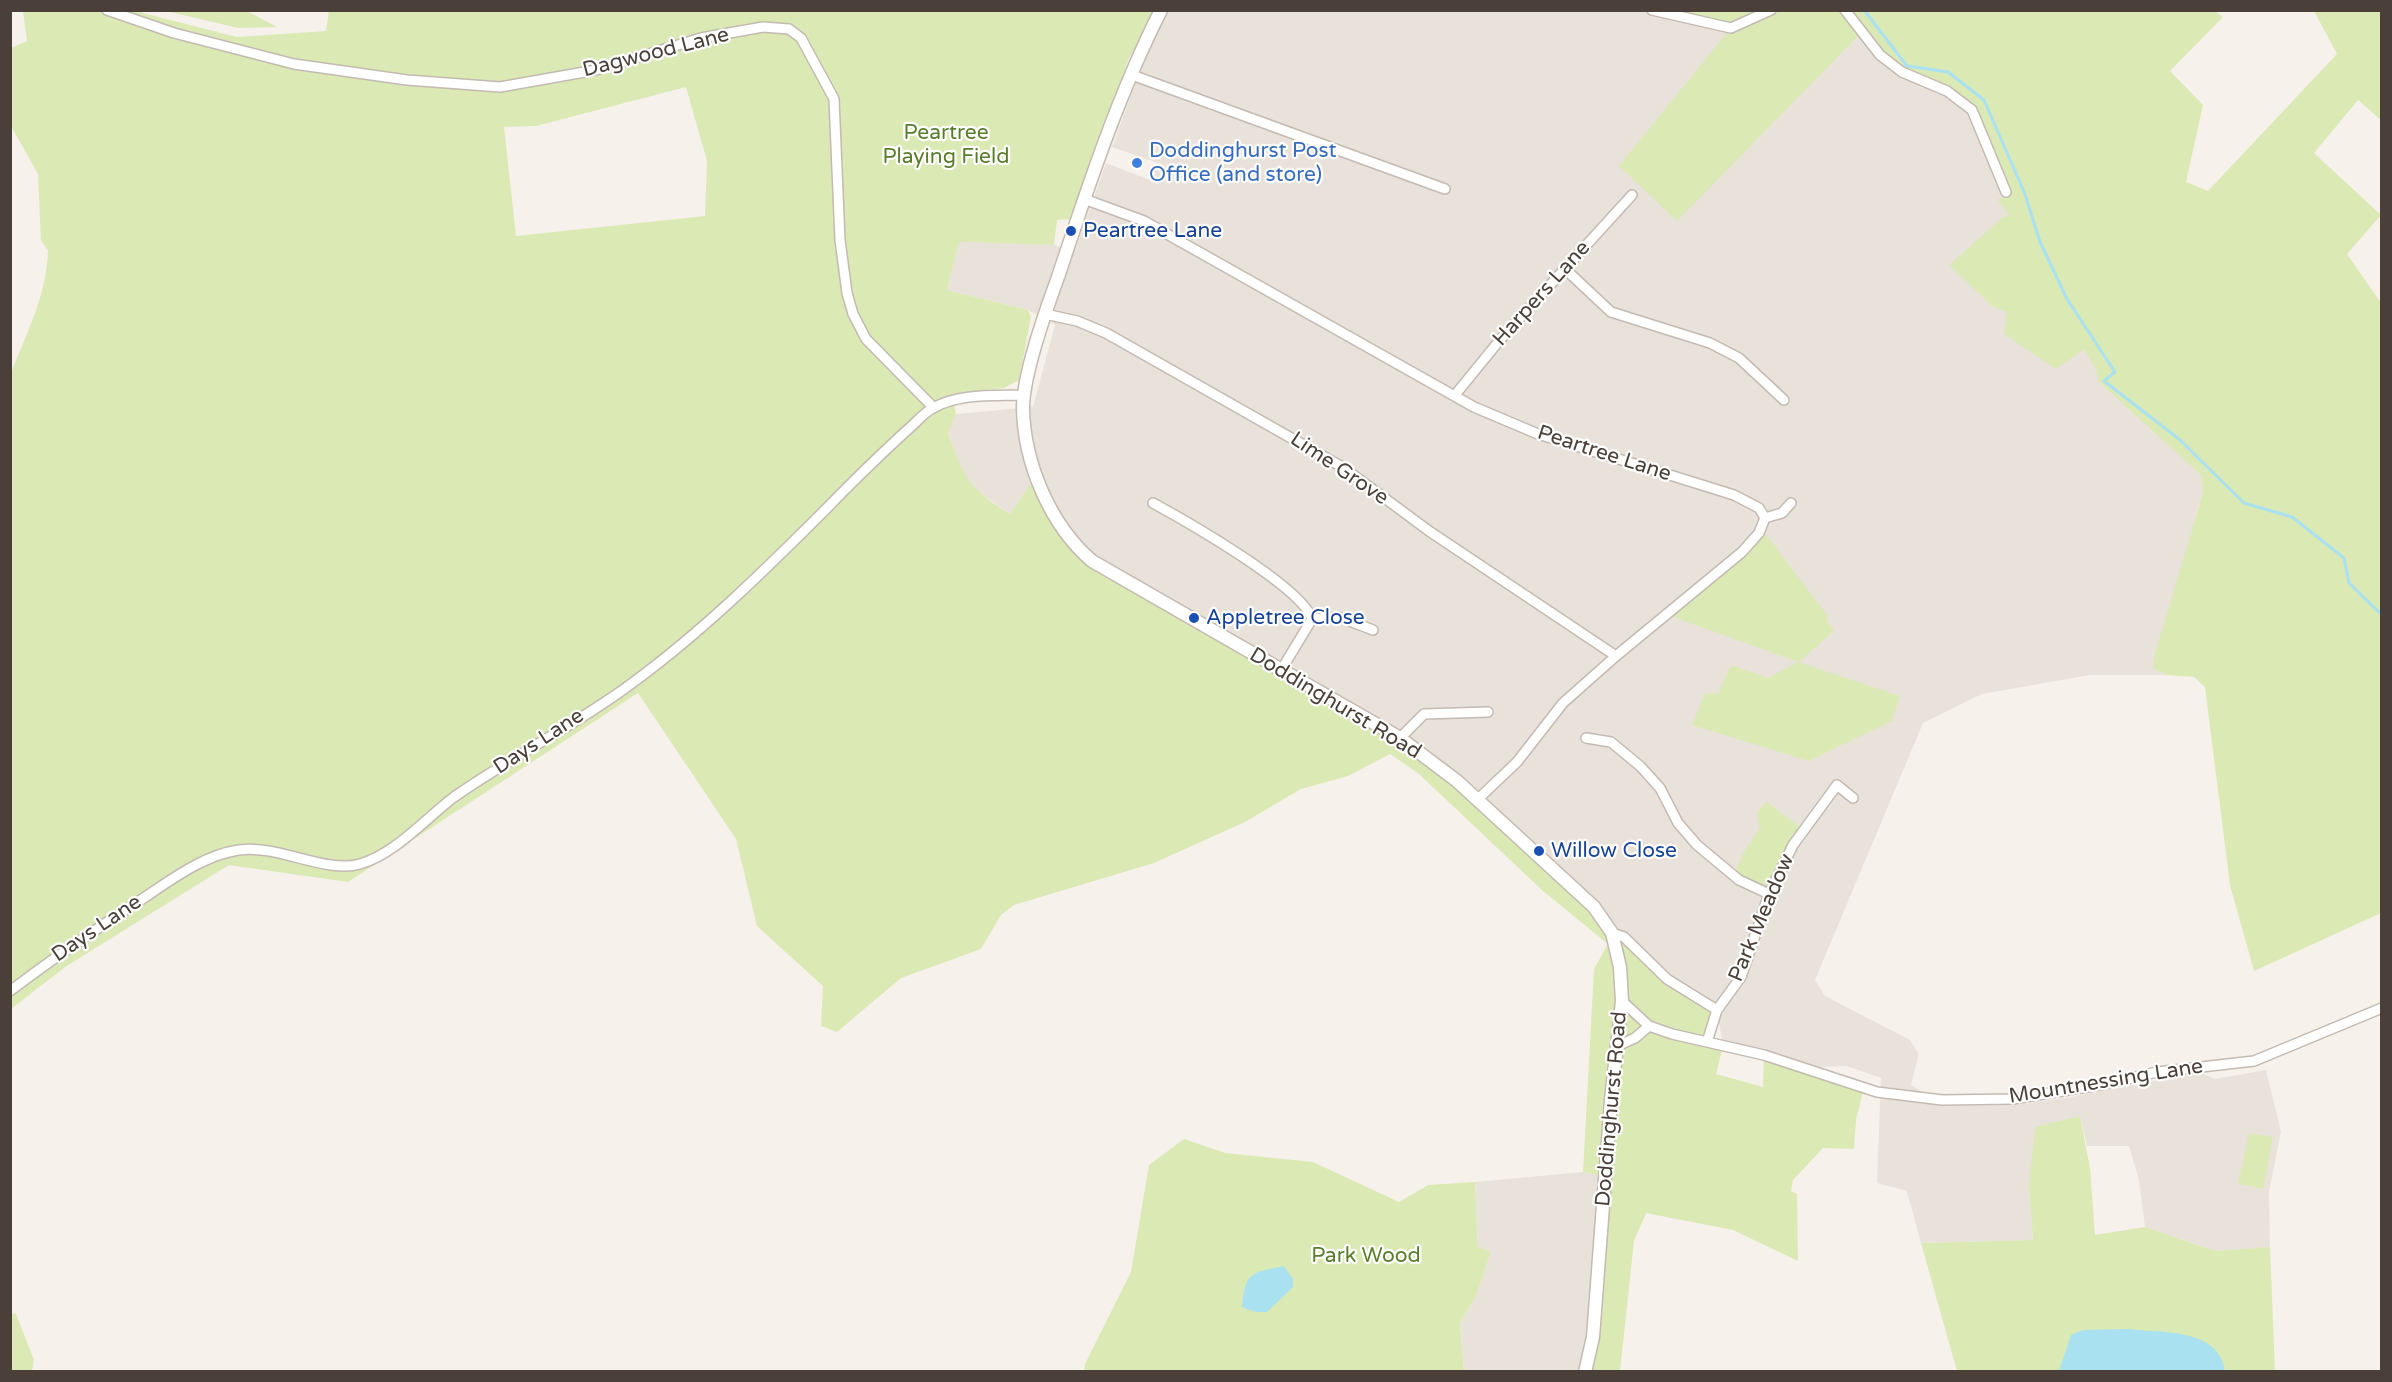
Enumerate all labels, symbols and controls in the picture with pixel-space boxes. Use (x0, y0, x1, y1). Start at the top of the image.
street label: Dagwood Lane (580, 23, 732, 83)
park label: Peartree Playing Field (883, 120, 1009, 170)
place label: Doddinghurst Post Office (and store) (1149, 138, 1337, 188)
marker: Doddinghurst Post Office (and store) (1130, 156, 1144, 170)
place label: Peartree Lane (1083, 218, 1222, 244)
marker: Peartree Lane (1064, 224, 1078, 238)
street label: Harpers Lane (1488, 236, 1596, 352)
street label: Peartree Lane (1534, 421, 1674, 487)
street label: Lime Grove (1285, 427, 1393, 511)
place label: Appletree Close (1206, 605, 1365, 631)
marker: Appletree Close (1187, 611, 1201, 625)
street label: Doddinghurst Road (1245, 643, 1425, 765)
street label: Days Lane (489, 704, 589, 780)
place label: Willow Close (1551, 838, 1677, 864)
marker: Willow Close (1532, 844, 1546, 858)
street label: Park Meadow (1724, 850, 1800, 986)
street label: Days Lane (47, 890, 147, 968)
street label: Doddinghurst Road (1591, 1010, 1633, 1208)
street label: Mountnessing Lane (2007, 1054, 2205, 1110)
park label: Park Wood (1311, 1243, 1421, 1269)

